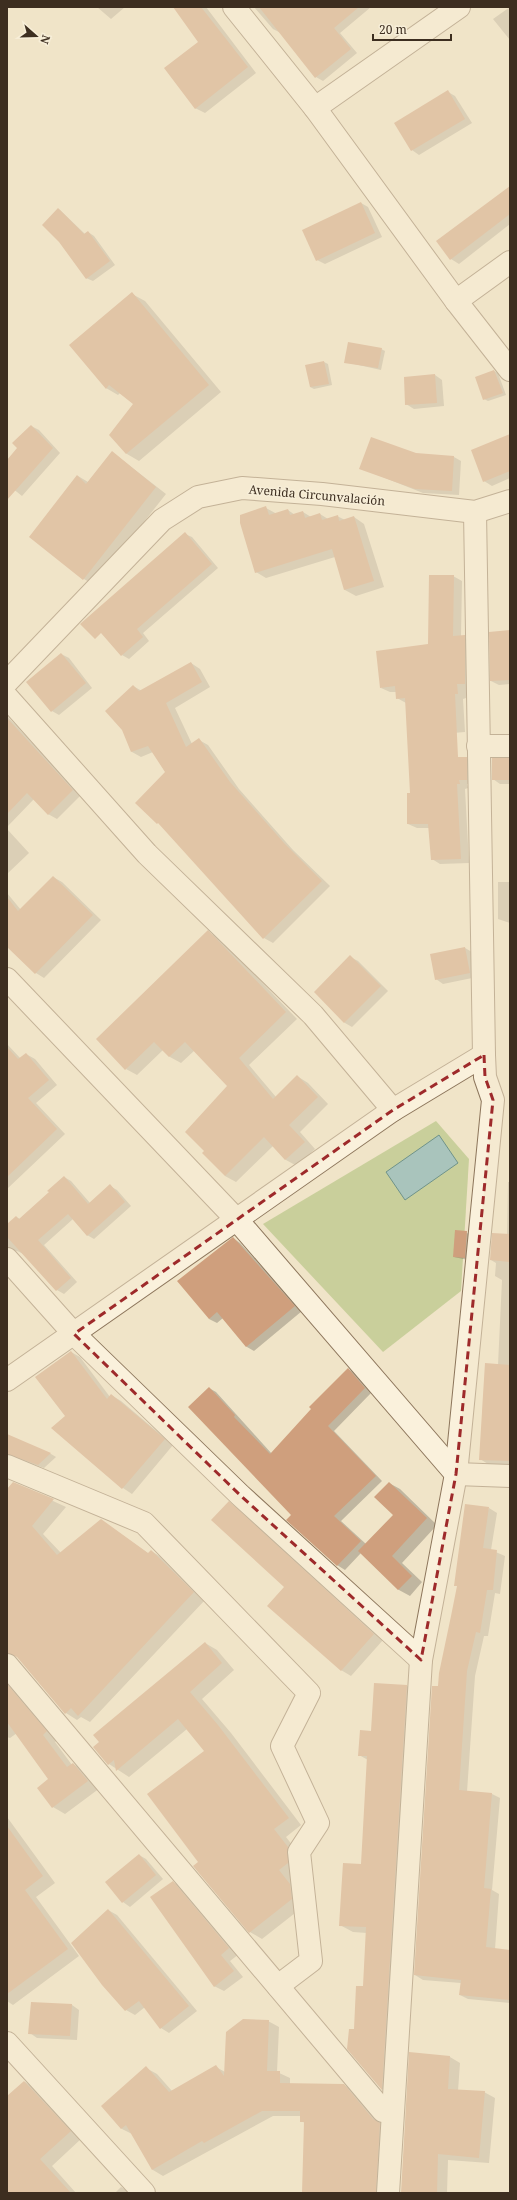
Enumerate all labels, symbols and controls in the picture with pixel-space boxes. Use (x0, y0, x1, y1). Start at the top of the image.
north arrow (16, 16, 56, 56)
scale bar (373, 16, 451, 42)
text: 20 m (379, 21, 407, 38)
text: N (37, 33, 54, 47)
street label: Avenida Circunvalación (248, 481, 386, 509)

